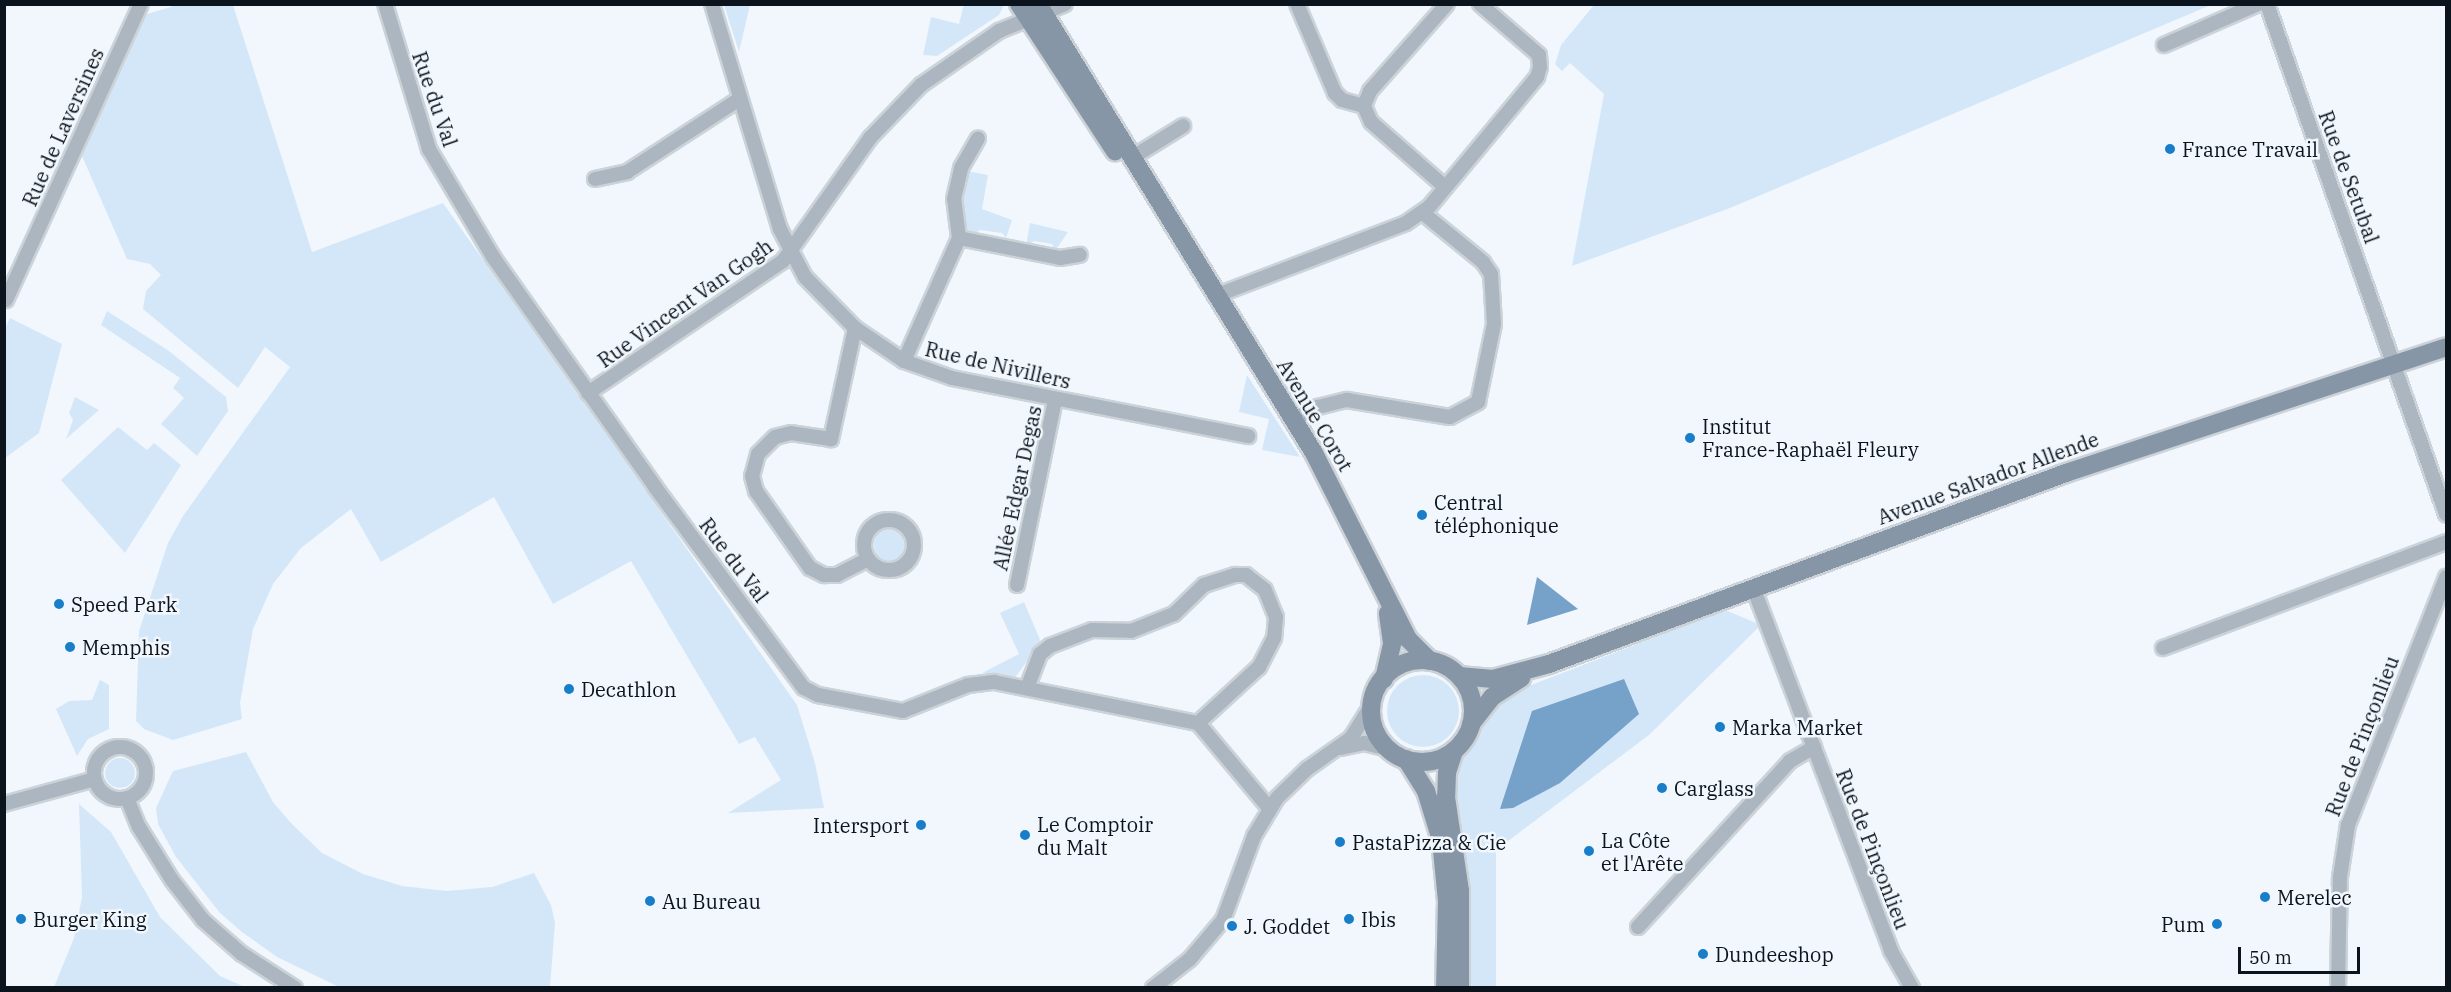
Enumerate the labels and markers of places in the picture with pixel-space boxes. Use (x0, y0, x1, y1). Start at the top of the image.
place label: France Travail (2182, 137, 2318, 161)
marker: France Travail (2163, 142, 2177, 156)
place label: Institut France-Raphaël Fleury (1702, 414, 1919, 461)
marker: Institut France-Raphaël Fleury (1683, 431, 1697, 445)
place label: Central téléphonique (1434, 491, 1559, 538)
marker: Central téléphonique (1415, 508, 1429, 522)
place label: Speed Park (71, 592, 177, 616)
marker: Speed Park (52, 597, 66, 611)
place label: Memphis (82, 635, 170, 659)
marker: Memphis (63, 640, 77, 654)
place label: Decathlon (581, 677, 676, 701)
marker: Decathlon (562, 682, 576, 696)
place label: Marka Market (1732, 715, 1863, 739)
marker: Marka Market (1713, 720, 1727, 734)
place label: Carglass (1674, 776, 1754, 800)
marker: Carglass (1655, 781, 1669, 795)
place label: Le Comptoir du Malt (1037, 812, 1153, 859)
place label: Intersport (813, 813, 909, 837)
marker: Intersport (914, 818, 928, 832)
marker: Le Comptoir du Malt (1018, 828, 1032, 842)
place label: La Côte et l'Arête (1601, 828, 1684, 875)
place label: PastaPizza & Cie (1352, 830, 1506, 854)
marker: PastaPizza & Cie (1333, 835, 1347, 849)
marker: La Côte et l'Arête (1582, 844, 1596, 858)
place label: Merelec (2277, 885, 2352, 909)
place label: Au Bureau (662, 889, 761, 913)
marker: Merelec (2258, 890, 2272, 904)
marker: Au Bureau (643, 894, 657, 908)
place label: Burger King (33, 907, 147, 931)
place label: Ibis (1361, 907, 1396, 931)
marker: Burger King (14, 912, 28, 926)
marker: Ibis (1342, 912, 1356, 926)
place label: Pum (2161, 912, 2205, 936)
place label: J. Goddet (1244, 914, 1330, 938)
marker: Pum (2210, 917, 2224, 931)
marker: J. Goddet (1225, 919, 1239, 933)
place label: Dundeeshop (1715, 942, 1834, 966)
marker: Dundeeshop (1696, 947, 1710, 961)

